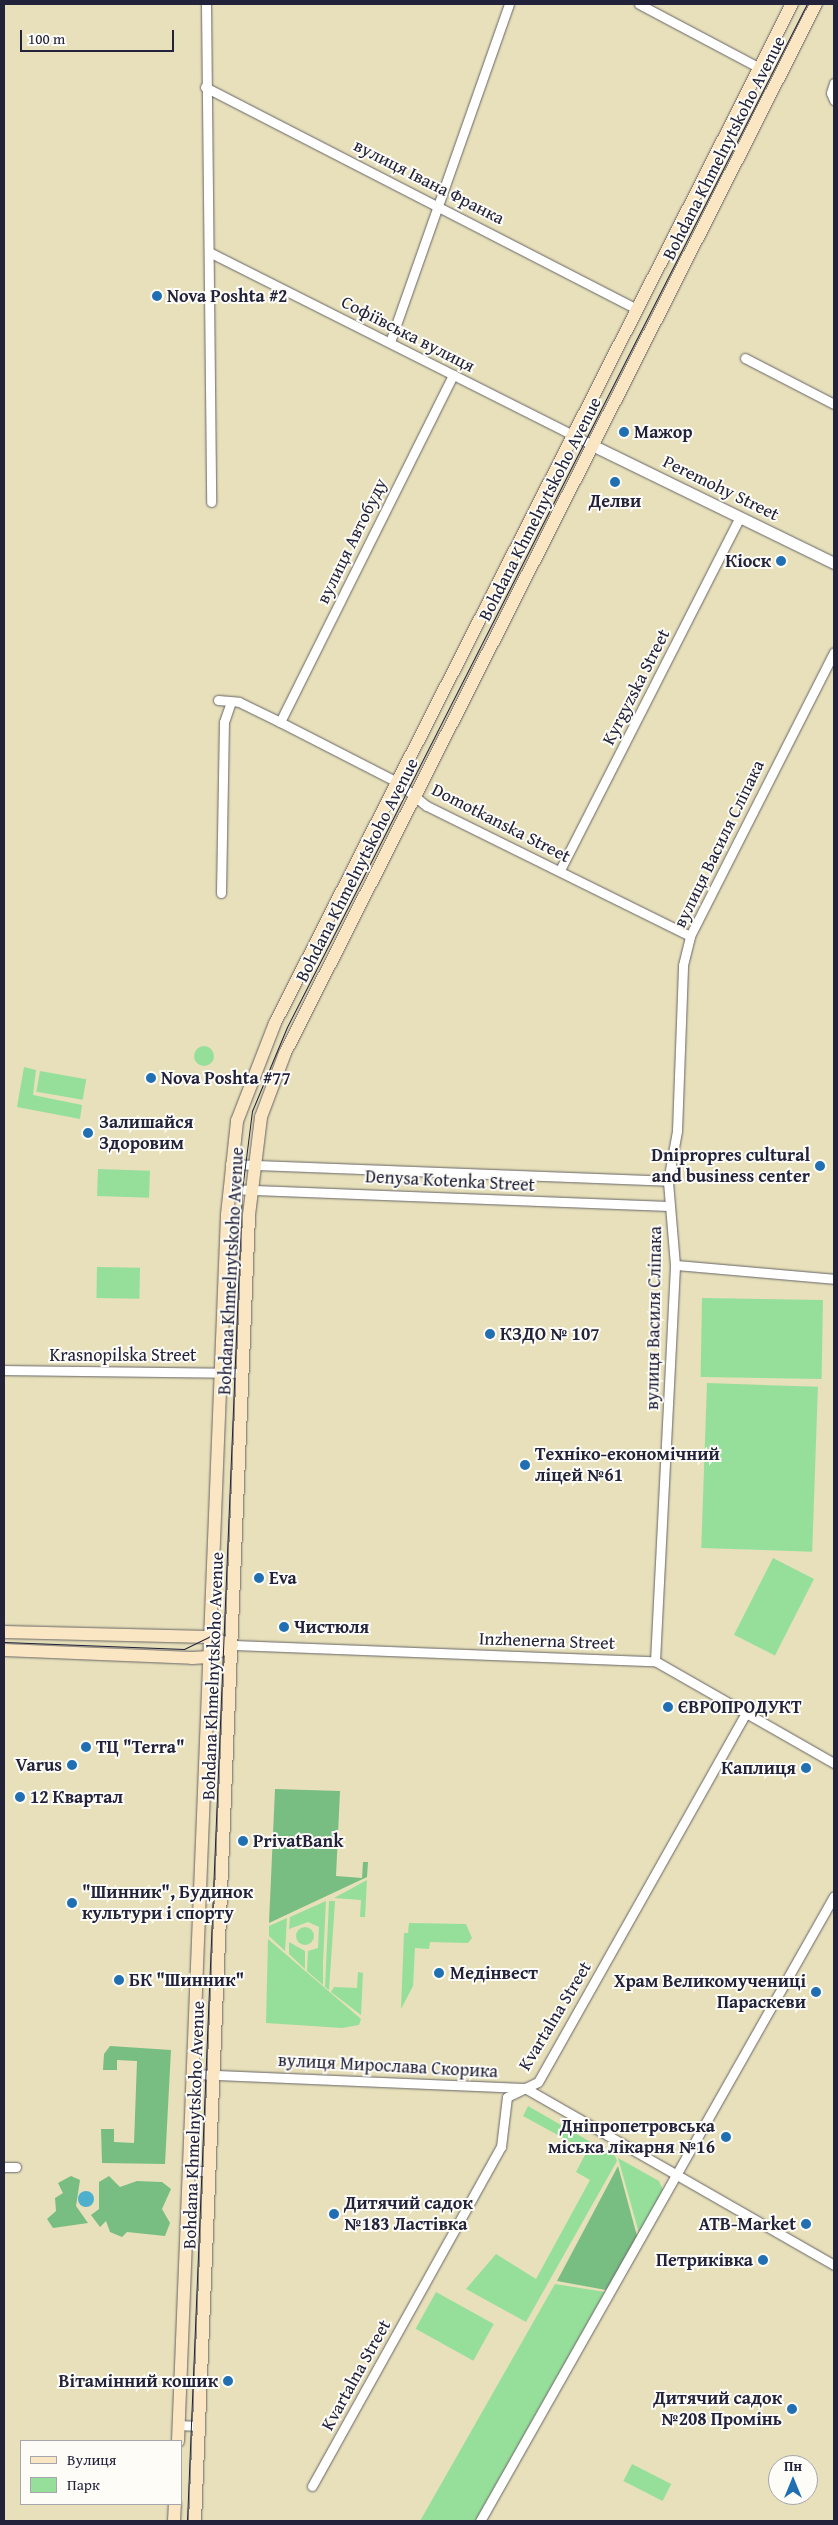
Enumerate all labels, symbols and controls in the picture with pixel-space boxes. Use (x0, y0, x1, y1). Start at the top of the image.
scale bar (22, 20, 176, 52)
text: 100 m (28, 28, 65, 49)
street label: Bohdana Khmelnytskoho Avenue (658, 32, 790, 264)
street label: вулиця Івана Франка (350, 135, 508, 229)
place label: Nova Poshta #2 (167, 285, 287, 307)
marker: Nova Poshta #2 (151, 290, 163, 302)
street label: Софіївська вулиця (338, 291, 478, 377)
street label: Bohdana Khmelnytskoho Avenue (474, 393, 606, 625)
place label: Мажор (634, 421, 692, 443)
marker: Мажор (618, 426, 630, 438)
street label: Peremohy Street (660, 451, 782, 525)
street label: вулиця Автобуду (312, 475, 392, 607)
marker: Делви (609, 476, 621, 488)
place label: Делви (589, 490, 641, 512)
place label: Кіоск (725, 550, 771, 572)
marker: Кіоск (775, 555, 787, 567)
street label: Kyrgyzska Street (598, 625, 674, 749)
street label: Bohdana Khmelnytskoho Avenue (291, 754, 423, 986)
street label: вулиця Василя Сліпака (669, 757, 769, 931)
street label: Domotkanska Street (428, 779, 574, 867)
place label: Nova Poshta #77 (161, 1067, 291, 1089)
marker: Nova Poshta #77 (145, 1072, 157, 1084)
place label: Залишайся Здоровим (99, 1112, 193, 1154)
marker: Залишайся Здоровим (81, 1126, 95, 1140)
place label: Dnipropres cultural and business center (651, 1145, 810, 1188)
street label: Bohdana Khmelnytskoho Avenue (214, 1146, 248, 1396)
marker: Dnipropres cultural and business center (814, 1160, 826, 1172)
street label: Denysa Kotenka Street (365, 1166, 535, 1196)
street label: вулиця Василя Сліпака (642, 1226, 666, 1410)
place label: КЗДО № 107 (500, 1323, 600, 1345)
marker: КЗДО № 107 (484, 1328, 496, 1340)
street label: Krasnopilska Street (50, 1344, 196, 1366)
place label: Техніко-економічний ліцей №61 (535, 1444, 720, 1486)
marker: Техніко-економічний ліцей №61 (519, 1459, 531, 1471)
street label: Bohdana Khmelnytskoho Avenue (198, 1552, 228, 1800)
place label: Eva (269, 1567, 297, 1589)
marker: Eva (253, 1572, 265, 1584)
place label: Чистюля (294, 1616, 369, 1638)
marker: Чистюля (278, 1621, 290, 1633)
street label: Inzhenerna Street (479, 1628, 615, 1654)
place label: ЄВРОПРОДУКТ (678, 1696, 802, 1718)
marker: ЄВРОПРОДУКТ (662, 1701, 674, 1713)
place label: ТЦ "Terra" (96, 1736, 185, 1758)
marker: ТЦ "Terra" (80, 1741, 92, 1753)
place label: Varus (15, 1754, 62, 1776)
place label: Каплиця (721, 1757, 796, 1779)
marker: Varus (66, 1759, 78, 1771)
marker: Каплиця (800, 1762, 812, 1774)
place label: 12 Квартал (30, 1786, 123, 1808)
marker: 12 Квартал (14, 1791, 26, 1803)
place label: PrivatBank (253, 1830, 343, 1852)
marker: PrivatBank (237, 1835, 249, 1847)
place label: "Шинник", Будинок культури і спорту (82, 1882, 253, 1925)
marker: "Шинник", Будинок культури і спорту (66, 1897, 78, 1909)
street label: Kvartalna Street (514, 1958, 596, 2074)
place label: Медінвест (450, 1962, 538, 1984)
marker: Медінвест (432, 1966, 446, 1980)
place label: БК "Шинник" (129, 1969, 244, 1991)
place label: Храм Великомучениці Параскеви (614, 1971, 806, 2014)
marker: БК "Шинник" (113, 1974, 125, 1986)
marker: Храм Великомучениці Параскеви (810, 1986, 822, 1998)
street label: Bohdana Khmelnytskoho Avenue (179, 2001, 209, 2249)
street label: вулиця Мирослава Скорика (277, 2049, 499, 2083)
place label: Дніпропетровська міська лікарня №16 (548, 2116, 715, 2158)
marker: Дніпропетровська міська лікарня №16 (719, 2130, 733, 2144)
place label: Дитячий садок №183 Ластівка (344, 2193, 473, 2236)
marker: Дитячий садок №183 Ластівка (328, 2208, 340, 2220)
place label: ATB-Market (699, 2213, 796, 2235)
marker: ATB-Market (800, 2218, 812, 2230)
place label: Петриківка (656, 2249, 753, 2271)
marker: Петриківка (757, 2254, 769, 2266)
street label: Kvartalna Street (317, 2316, 395, 2434)
place label: Вітамінний кошик (58, 2370, 218, 2392)
marker: Вітамінний кошик (222, 2375, 234, 2387)
place label: Дитячий садок №208 Промінь (653, 2388, 782, 2430)
marker: Дитячий садок №208 Промінь (786, 2403, 798, 2415)
legend (20, 2440, 182, 2505)
text: Вулиця (67, 2449, 116, 2470)
north arrow (768, 2455, 818, 2505)
text: Пн (784, 2456, 802, 2476)
text: Парк (67, 2474, 100, 2495)

